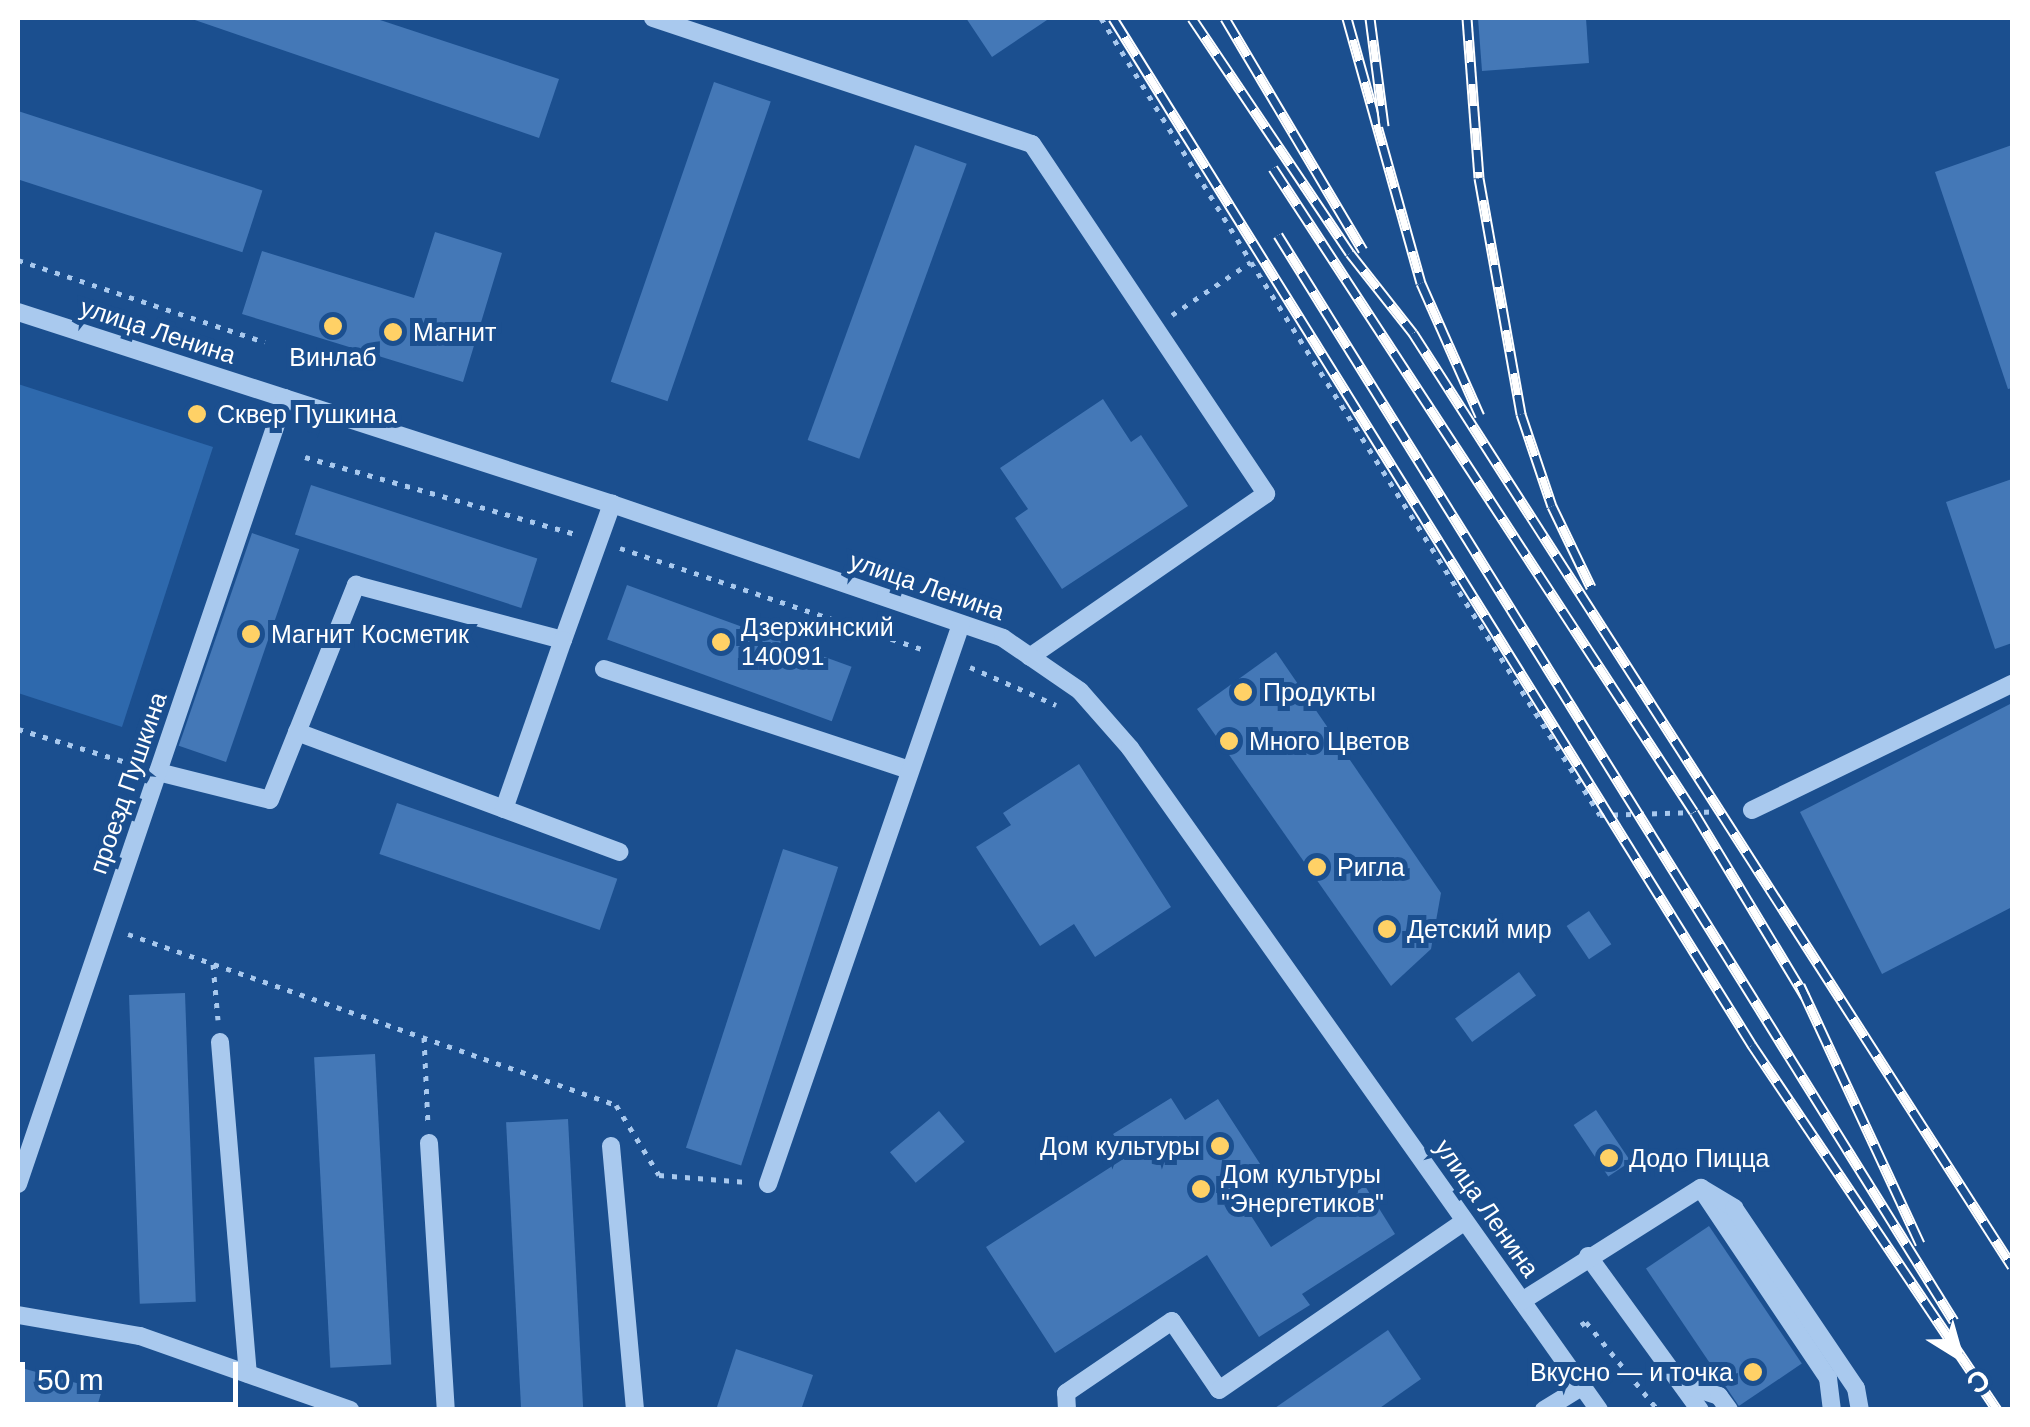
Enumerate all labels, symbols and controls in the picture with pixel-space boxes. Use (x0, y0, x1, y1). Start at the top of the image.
street label: улица Ленина (77, 292, 239, 370)
marker: Винлаб (322, 315, 344, 337)
place label: Магнит (413, 317, 496, 347)
marker: Магнит (382, 321, 404, 343)
place label: Винлаб (289, 342, 377, 372)
place label: Сквер Пушкина (217, 399, 397, 429)
marker: Сквер Пушкина (186, 403, 208, 425)
street label: улица Ленина (846, 546, 1008, 626)
place label: Дзержинский 140091 (741, 613, 894, 672)
place label: Магнит Косметик (271, 619, 469, 649)
marker: Магнит Косметик (240, 623, 262, 645)
marker: Дзержинский 140091 (710, 631, 732, 653)
place label: Продукты (1263, 677, 1376, 707)
marker: Продукты (1232, 681, 1254, 703)
street label: проезд Пушкина (83, 688, 173, 878)
place label: Много Цветов (1249, 726, 1410, 756)
marker: Много Цветов (1218, 730, 1240, 752)
place label: Ригла (1337, 852, 1405, 882)
marker: Ригла (1306, 856, 1328, 878)
place label: Детский мир (1407, 914, 1552, 944)
marker: Детский мир (1376, 918, 1398, 940)
place label: Дом культуры (1040, 1131, 1200, 1161)
street label: улица Ленина (1428, 1133, 1546, 1283)
marker: Дом культуры (1209, 1135, 1231, 1157)
place label: Додо Пицца (1629, 1143, 1769, 1173)
marker: Додо Пицца (1598, 1147, 1620, 1169)
place label: Дом культуры "Энергетиков" (1221, 1160, 1384, 1219)
marker: Дом культуры "Энергетиков" (1190, 1178, 1212, 1200)
north arrow (1910, 1307, 2010, 1407)
scale bar (25, 1342, 242, 1404)
place label: Вкусно — и точка (1530, 1357, 1733, 1387)
marker: Вкусно — и точка (1742, 1361, 1764, 1383)
text: 50 m (37, 1363, 104, 1396)
text: С (1961, 1363, 1996, 1400)

